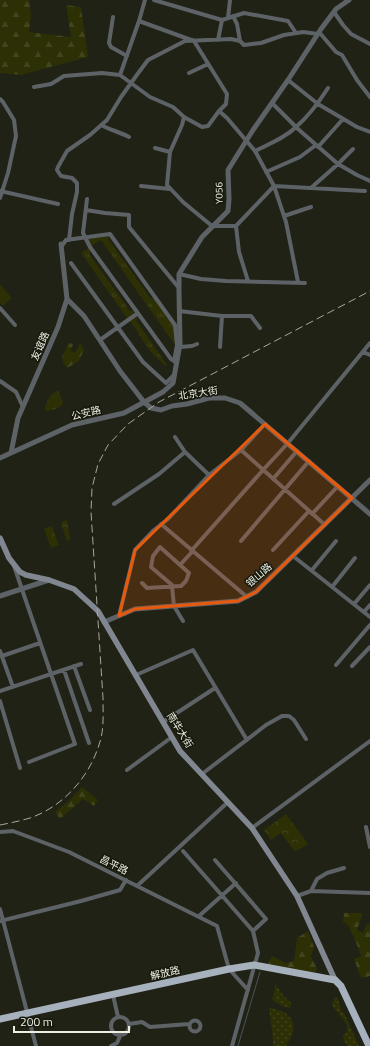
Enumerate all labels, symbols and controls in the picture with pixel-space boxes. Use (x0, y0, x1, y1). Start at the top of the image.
street label: Y056 (211, 181, 227, 204)
street label: 友谊路 (27, 329, 53, 363)
street label: 北京大街 (177, 382, 219, 404)
street label: 公安路 (70, 402, 102, 424)
street label: 银山路 (243, 559, 275, 591)
street label: 南华大街 (163, 709, 197, 751)
street label: 昌平路 (97, 852, 131, 878)
street label: 解放路 (149, 962, 181, 984)
scale bar (14, 1008, 129, 1034)
text: 200 m (20, 1012, 53, 1031)

